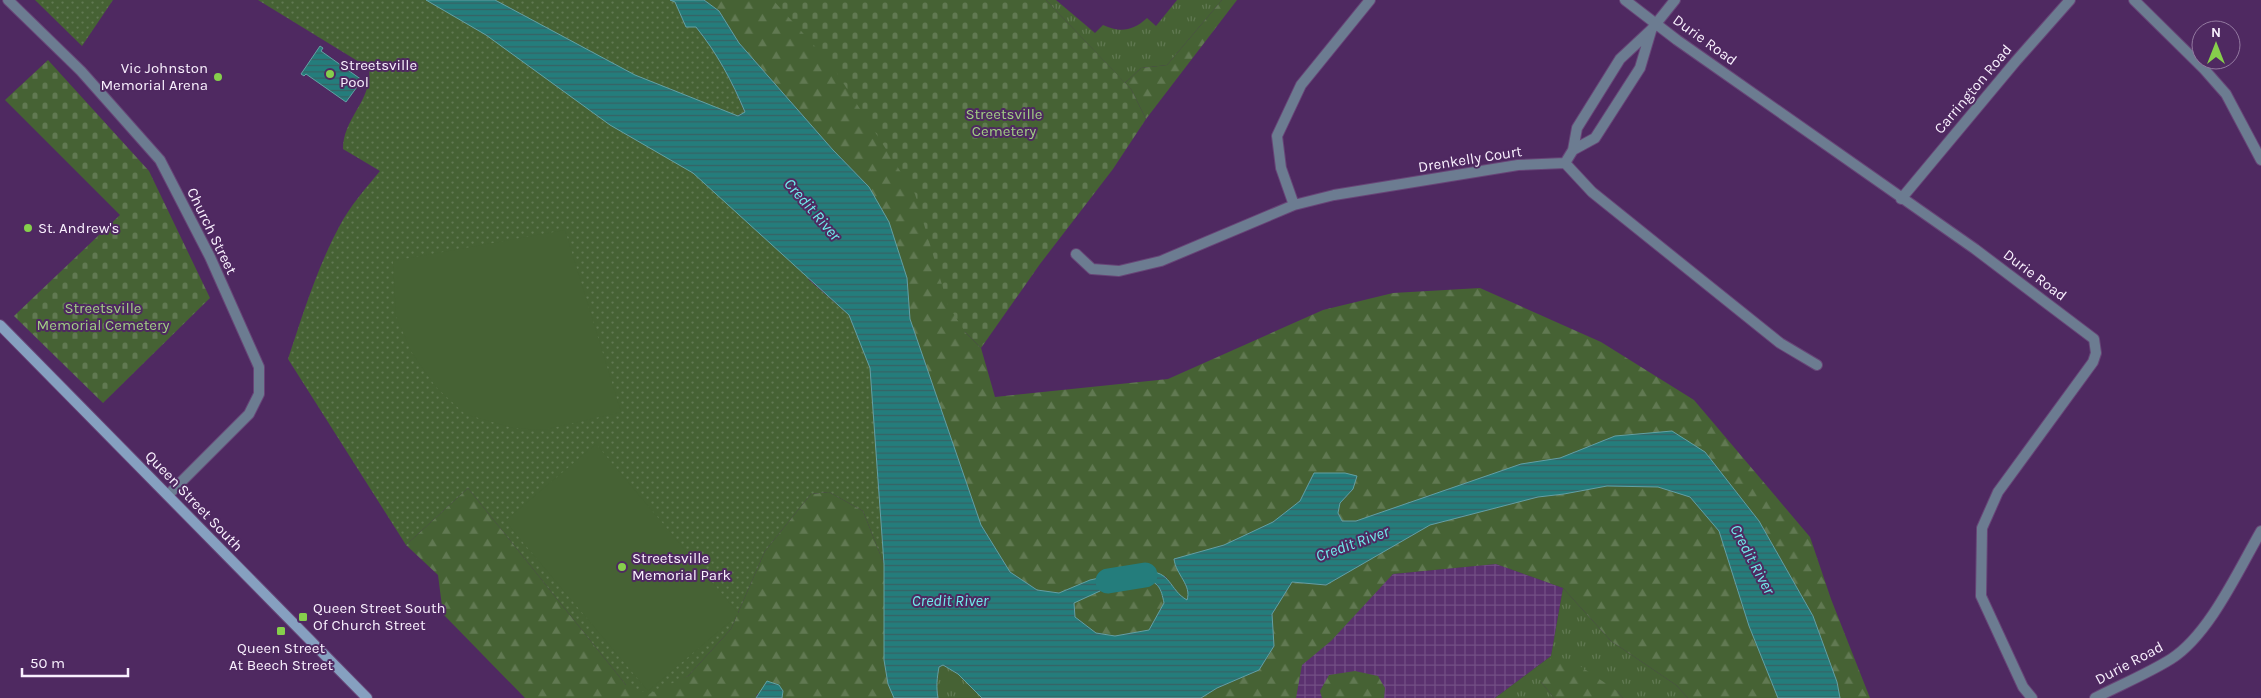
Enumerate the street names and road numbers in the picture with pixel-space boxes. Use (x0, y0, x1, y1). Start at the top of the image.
street label: Durie Road (1670, 11, 1740, 69)
street label: Carrington Road (1930, 41, 2016, 137)
street label: Drenkelly Court (1417, 142, 1523, 176)
street label: Church Street (183, 185, 241, 278)
street label: Durie Road (2000, 245, 2070, 305)
street label: Queen Street South (141, 447, 247, 555)
street label: Durie Road (2092, 638, 2166, 688)

